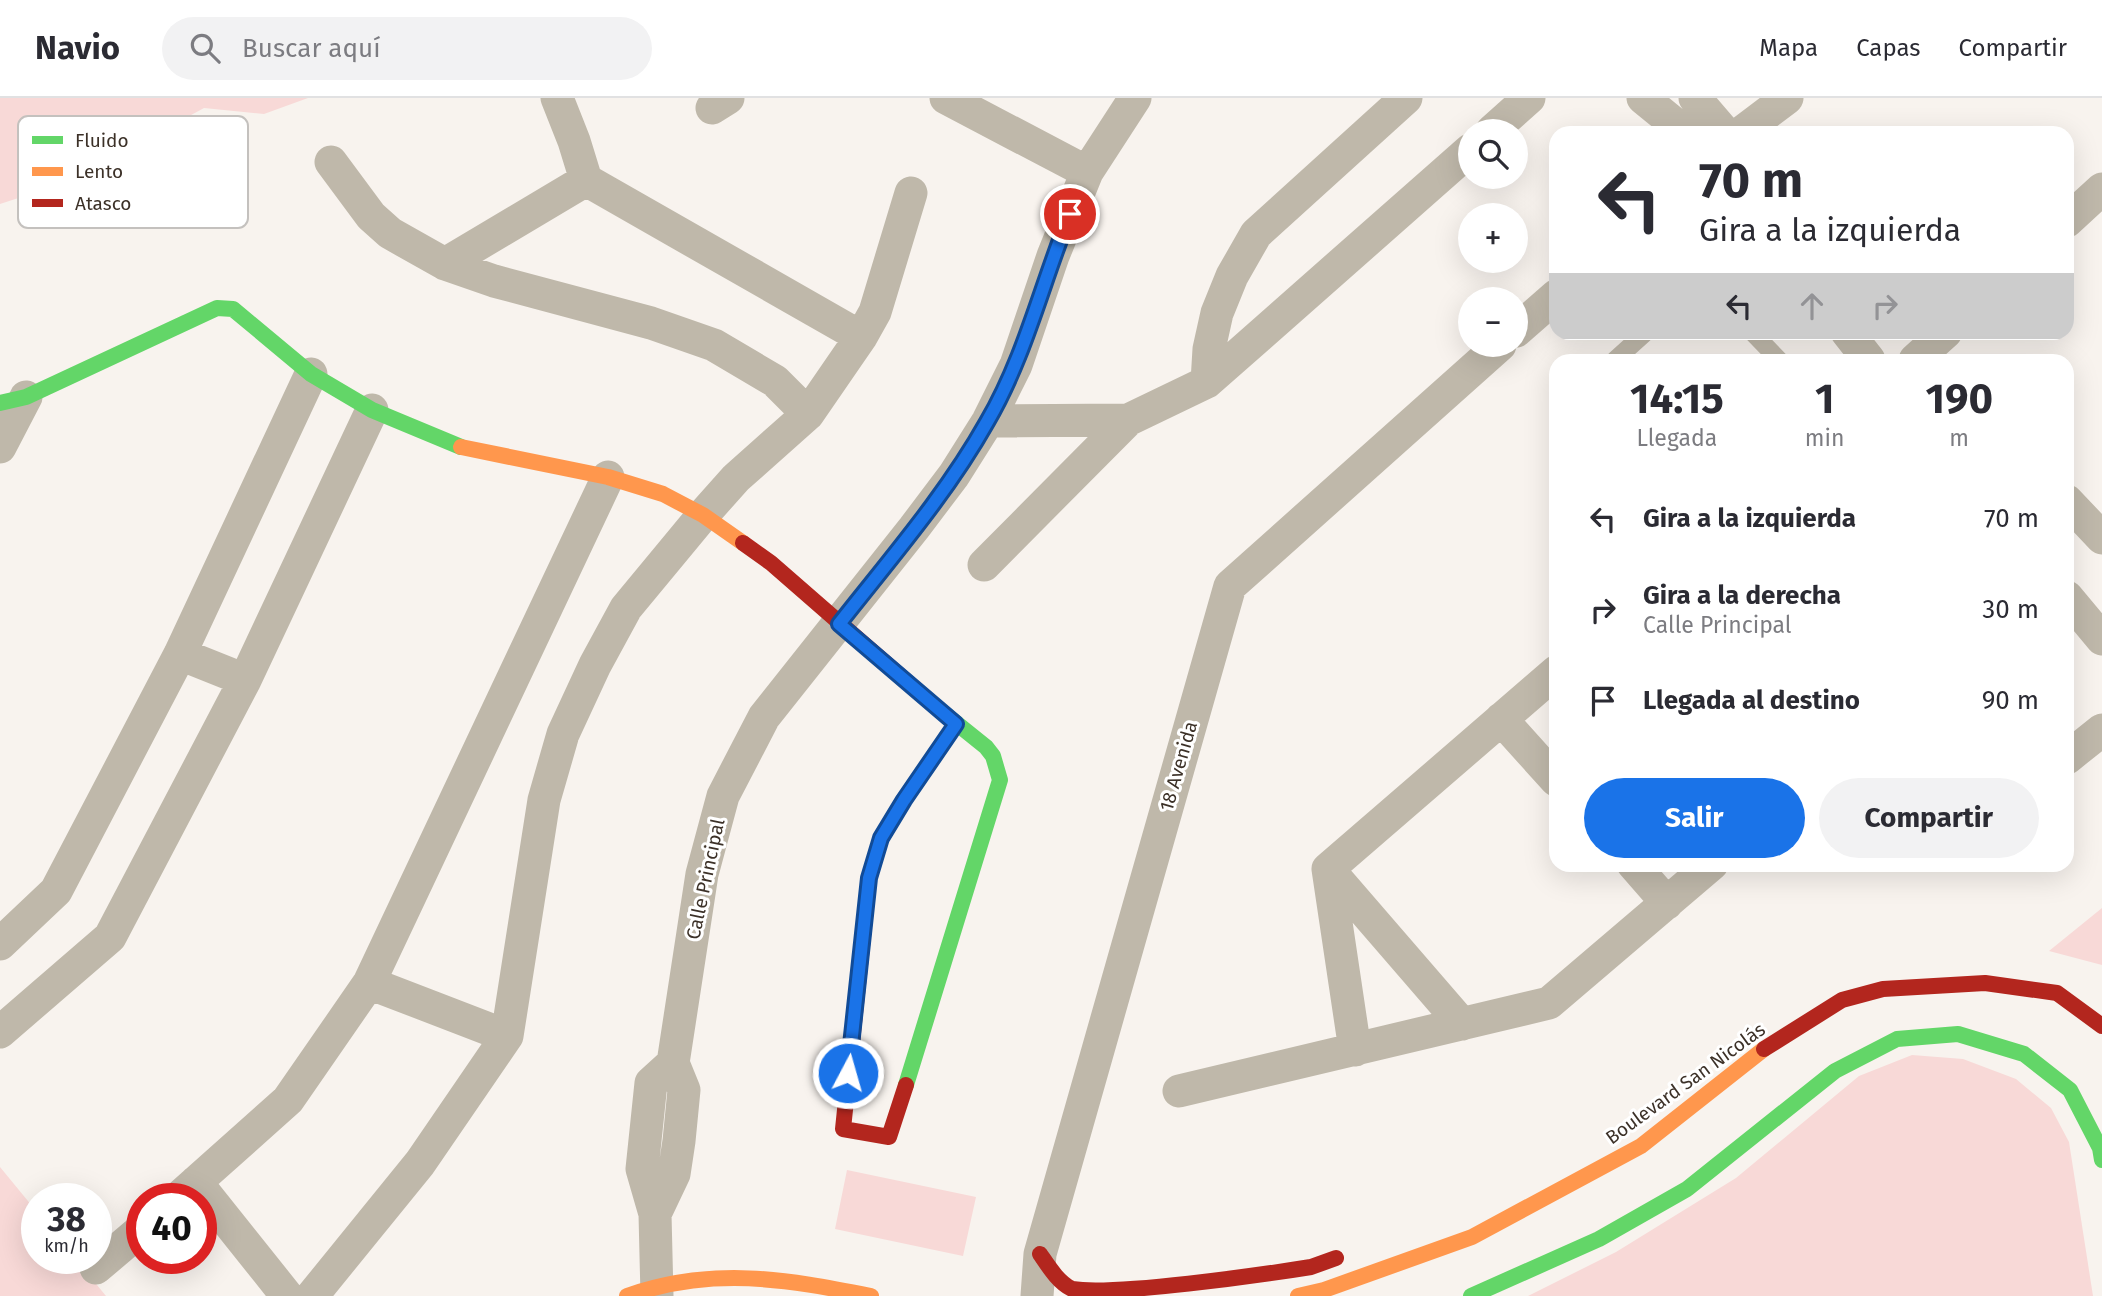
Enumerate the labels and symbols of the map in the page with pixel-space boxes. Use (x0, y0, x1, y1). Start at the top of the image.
legend (18, 116, 248, 228)
text: Fluido (75, 129, 129, 152)
text: Lento (75, 160, 123, 183)
pin (1040, 184, 1100, 244)
text: Atasco (75, 192, 131, 215)
street label: 18 Avenida (1155, 719, 1202, 814)
street label: Calle Principal (681, 816, 730, 942)
street label: Boulevard San Nicolás (1601, 1018, 1770, 1149)
position arrow (811, 1036, 885, 1110)
speed limit sign: 40 (126, 1183, 217, 1274)

